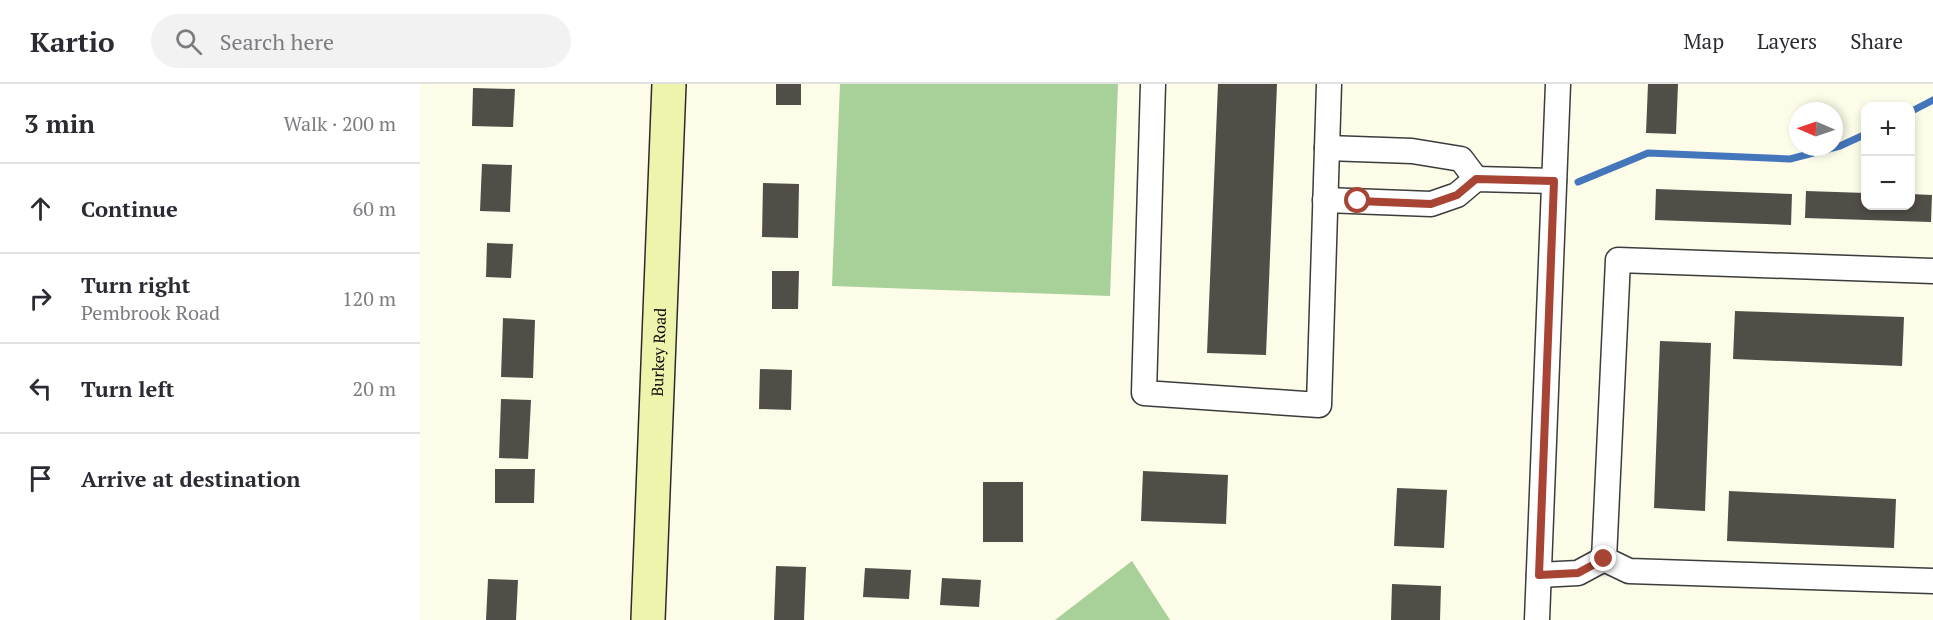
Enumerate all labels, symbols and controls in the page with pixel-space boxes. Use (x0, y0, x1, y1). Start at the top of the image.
search box (151, 14, 571, 68)
text: Kartio (30, 23, 115, 60)
icon: search (172, 25, 205, 58)
text: Search here (220, 27, 334, 56)
text: Map (1683, 27, 1724, 55)
text: Layers (1757, 27, 1817, 55)
text: Share (1850, 27, 1903, 55)
north arrow (1789, 102, 1843, 156)
map controls (1861, 102, 1915, 210)
button: + (1861, 102, 1915, 156)
text: 3 min (24, 106, 95, 140)
text: Walk · 200 m (284, 110, 396, 137)
button: − (1861, 156, 1915, 210)
route start (1344, 187, 1370, 213)
icon: ahead (24, 192, 57, 225)
text: Continue (81, 194, 178, 223)
text: 60 m (353, 195, 396, 222)
text: Turn right (81, 270, 190, 299)
icon: right (24, 282, 57, 315)
text: 120 m (342, 285, 396, 312)
text: Pembrook Road (81, 299, 220, 326)
street label: Burkey Road (646, 307, 671, 397)
icon: left (24, 372, 57, 405)
text: Turn left (81, 374, 174, 403)
text: 20 m (353, 375, 396, 402)
icon: arrive (24, 462, 57, 495)
text: Arrive at destination (81, 464, 300, 493)
route end (1590, 545, 1616, 571)

